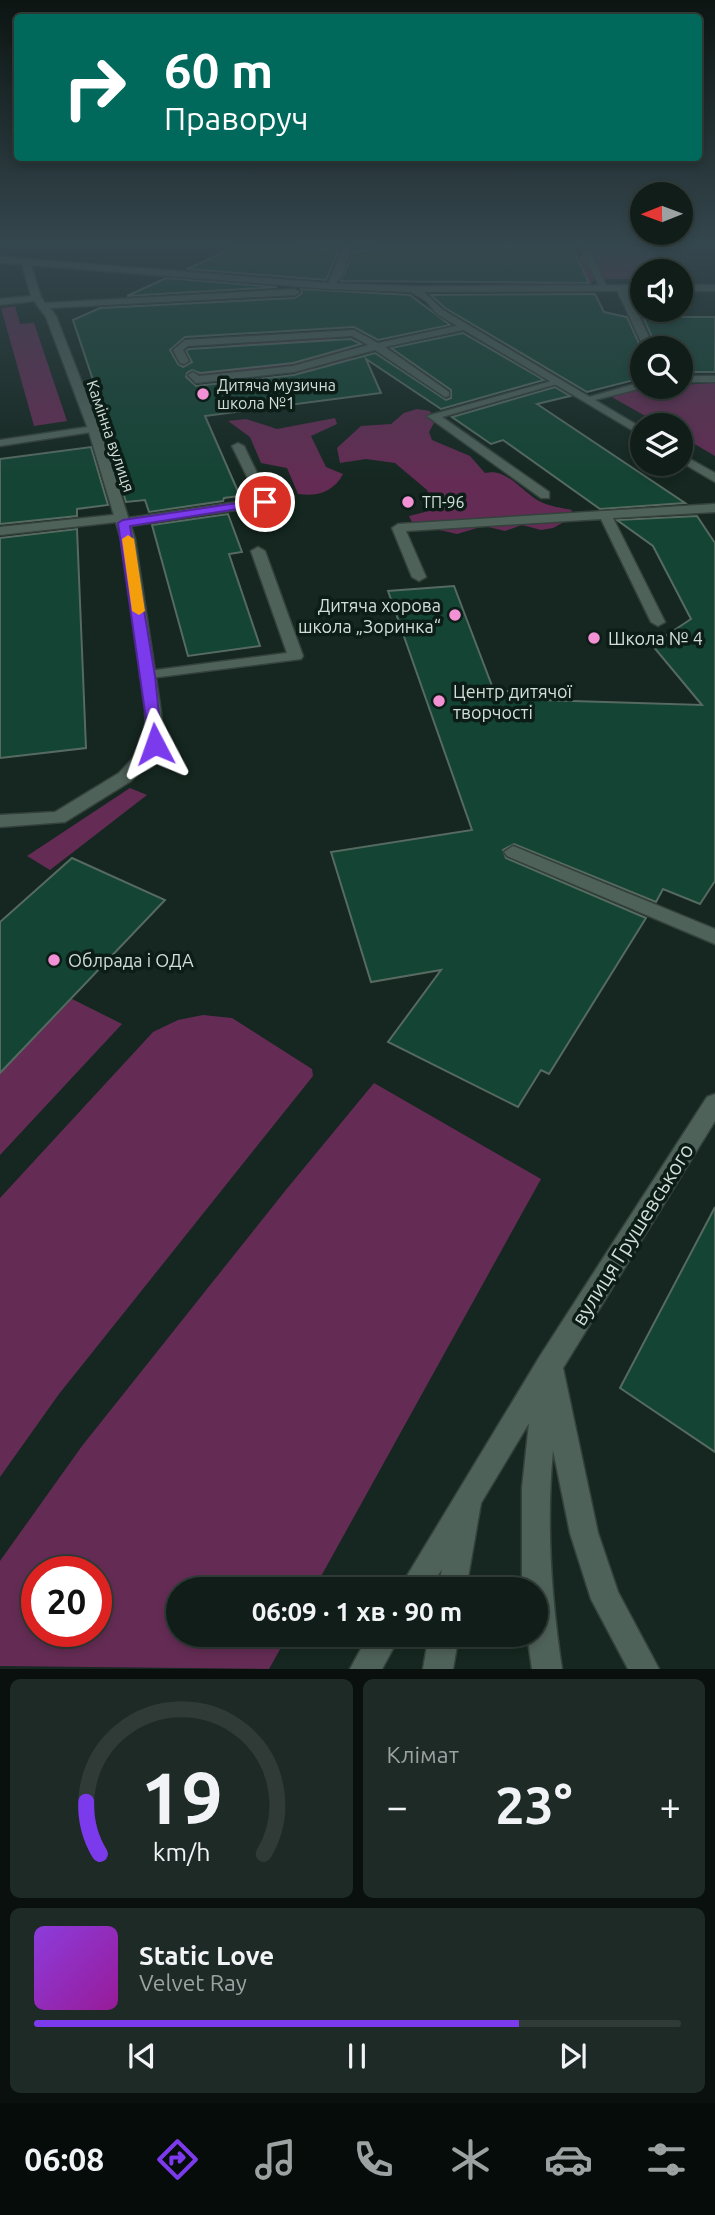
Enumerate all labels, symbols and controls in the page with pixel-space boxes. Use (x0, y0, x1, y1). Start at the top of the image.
icon: right (49, 42, 140, 133)
text: 60 m (164, 42, 273, 97)
text: Праворуч (164, 100, 309, 136)
north arrow (630, 182, 693, 245)
map controls (630, 182, 693, 476)
button: sound (630, 259, 693, 322)
button: search (630, 336, 693, 399)
place label: Дитяча музична школа №1 (217, 376, 336, 412)
street label: Камінна вулиця (83, 378, 139, 494)
marker: Дитяча музична школа №1 (195, 386, 211, 402)
button: layers (630, 413, 693, 476)
pin (235, 472, 295, 532)
icon: arrive (246, 483, 284, 521)
place label: ТП-96 (422, 493, 465, 511)
marker: ТП-96 (400, 494, 416, 510)
place label: Дитяча хорова школа „Зоринка“ (298, 595, 441, 636)
marker: Дитяча хорова школа „Зоринка“ (447, 607, 463, 623)
place label: Школа № 4 (608, 628, 703, 648)
marker: Школа № 4 (586, 630, 602, 646)
place label: Центр дитячої творчості (453, 681, 573, 722)
marker: Центр дитячої творчості (431, 693, 447, 709)
position arrow (118, 707, 192, 781)
place label: Облрада і ОДА (68, 950, 194, 970)
marker: Облрада і ОДА (46, 952, 62, 968)
street label: вулиця Грушевського (566, 1139, 698, 1329)
speed limit sign: 20 (21, 1556, 112, 1647)
text: 06:09 · 1 хв · 90 m (252, 1597, 462, 1626)
text: Клімат (387, 1742, 459, 1767)
text: 19 (140, 1757, 222, 1839)
text: 23° (495, 1776, 572, 1834)
text: − (387, 1785, 408, 1827)
text: + (660, 1785, 681, 1827)
text: km/h (152, 1838, 210, 1866)
text: Static Love (139, 1941, 274, 1970)
text: Velvet Ray (139, 1970, 247, 1995)
icon: previous (123, 2037, 161, 2075)
icon: pause (338, 2037, 376, 2075)
icon: next (554, 2037, 592, 2075)
icon: directions (153, 2135, 202, 2184)
icon: music (251, 2135, 300, 2184)
icon: phone (349, 2135, 398, 2184)
icon: climate (446, 2135, 495, 2184)
icon: car (544, 2135, 593, 2184)
icon: filters (642, 2135, 691, 2184)
text: 06:08 (24, 2141, 104, 2177)

